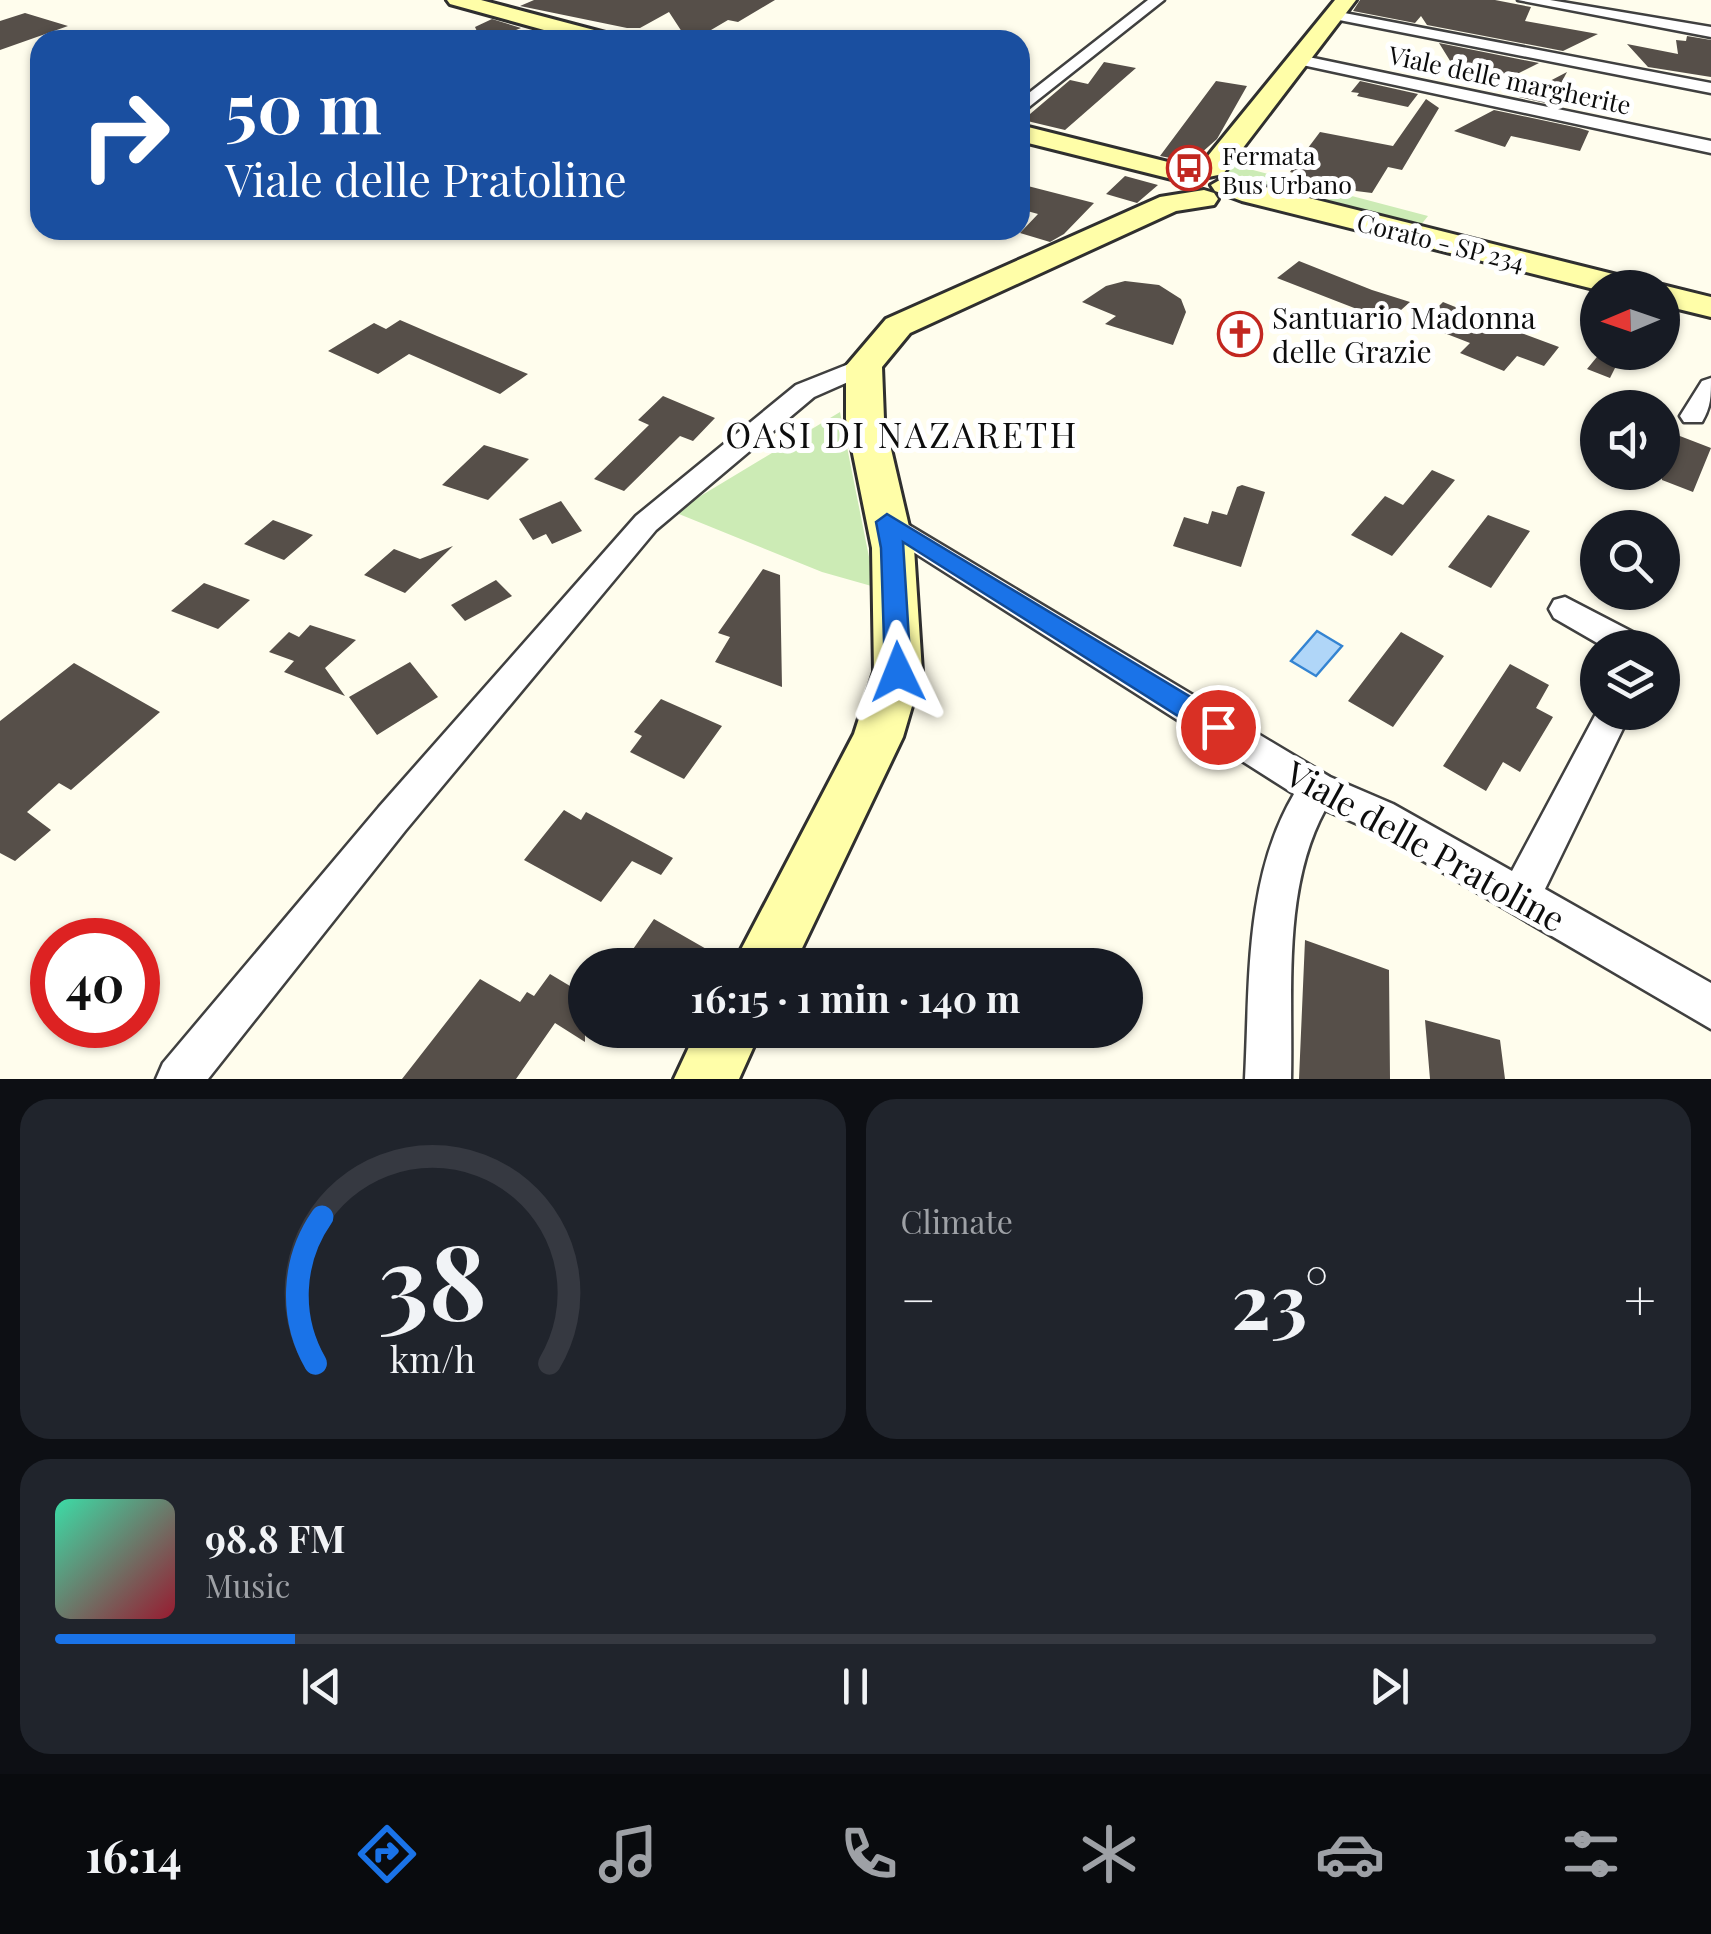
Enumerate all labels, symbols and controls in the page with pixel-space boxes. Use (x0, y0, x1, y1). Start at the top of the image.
street label: Viale delle margherite (1385, 37, 1634, 121)
text: 50 m (225, 58, 382, 152)
icon: right (60, 70, 190, 200)
place label: Fermata Bus Urbano (1222, 138, 1352, 200)
bus stop icon: Fermata Bus Urbano (1166, 145, 1212, 191)
text: Viale delle Pratoline (225, 148, 627, 208)
street label: Corato - SP 234 (1354, 204, 1528, 278)
north arrow (1580, 270, 1680, 370)
map controls (1580, 270, 1680, 730)
place label: Santuario Madonna delle Grazie (1272, 297, 1536, 371)
church icon: Santuario Madonna delle Grazie (1217, 311, 1263, 357)
button: sound (1580, 390, 1680, 490)
district label: OASI DI NAZARETH (725, 410, 1079, 457)
button: search (1580, 510, 1680, 610)
position arrow (846, 620, 950, 724)
button: layers (1580, 630, 1680, 730)
pin (1176, 685, 1261, 770)
icon: arrive (1191, 700, 1246, 755)
street label: Viale delle Pratoline (1277, 748, 1574, 941)
speed limit sign: 40 (30, 918, 160, 1048)
text: 16:15 · 1 min · 140 m (691, 972, 1020, 1023)
text: Climate (901, 1199, 1013, 1242)
text: 38 (378, 1208, 487, 1347)
text: 23° (1231, 1248, 1328, 1348)
text: − (901, 1261, 936, 1335)
text: + (1624, 1261, 1656, 1335)
text: km/h (390, 1334, 476, 1382)
text: 98.8 FM (205, 1512, 346, 1563)
text: Music (205, 1563, 290, 1606)
icon: previous (294, 1659, 349, 1714)
icon: pause (828, 1659, 883, 1714)
icon: next (1362, 1659, 1417, 1714)
icon: directions (352, 1819, 422, 1889)
icon: music (593, 1819, 663, 1889)
icon: phone (834, 1819, 904, 1889)
icon: climate (1074, 1819, 1144, 1889)
icon: car (1315, 1819, 1385, 1889)
icon: filters (1556, 1819, 1626, 1889)
text: 16:14 (85, 1824, 182, 1884)

